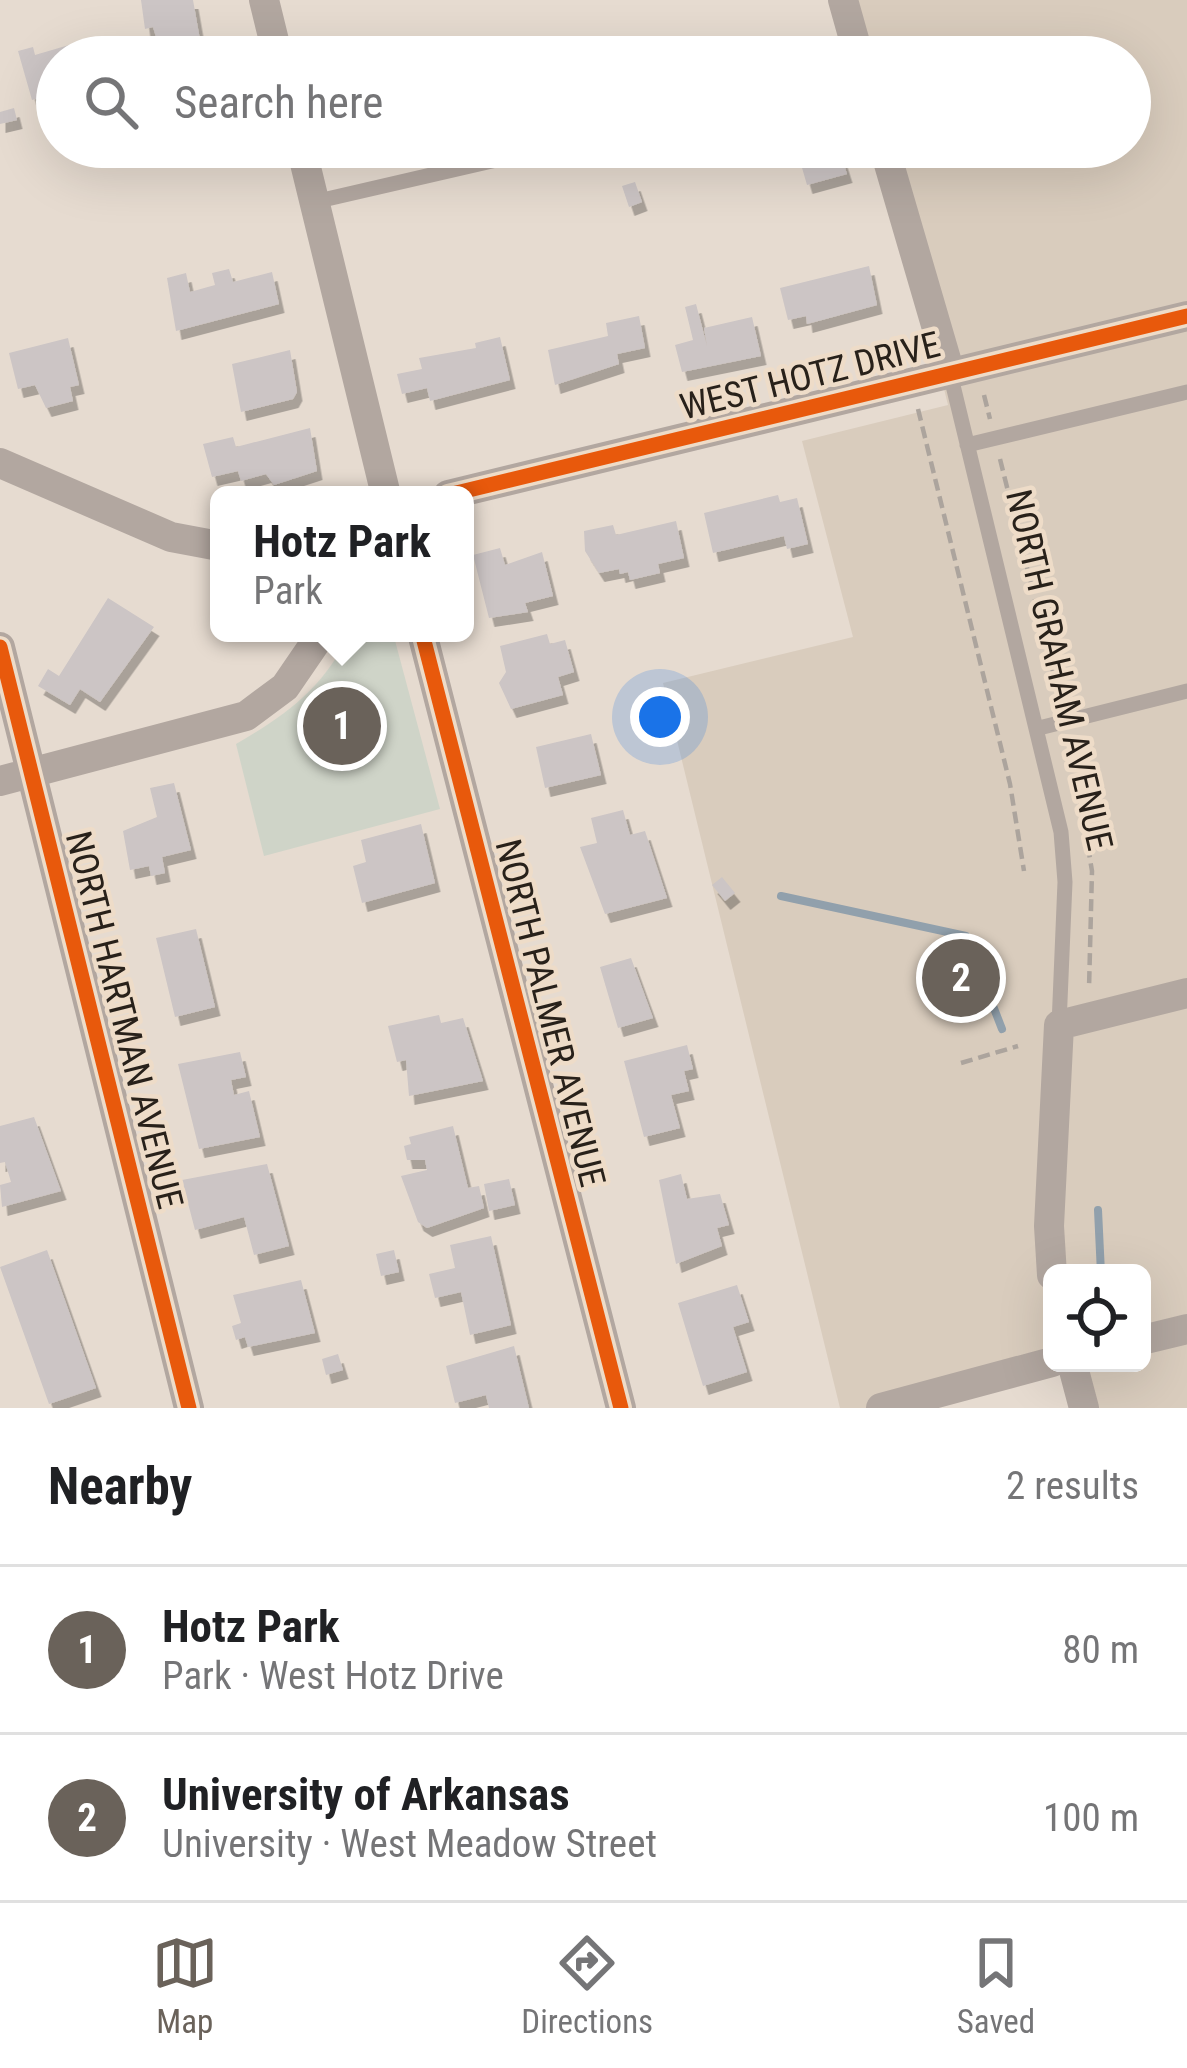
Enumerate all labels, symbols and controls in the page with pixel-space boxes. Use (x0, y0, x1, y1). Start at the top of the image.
search box (36, 36, 1151, 168)
icon: search (78, 69, 144, 135)
text: Search here (174, 76, 383, 129)
street label: WEST HOTZ DRIVE (676, 323, 944, 429)
popup (210, 486, 474, 642)
street label: NORTH GRAHAM AVENUE (997, 486, 1121, 854)
text: Hotz Park (253, 515, 431, 568)
text: Park (253, 568, 323, 614)
pin: 1 (303, 681, 381, 771)
your location (630, 687, 690, 747)
street label: NORTH HARTMAN AVENUE (57, 827, 191, 1213)
street label: NORTH PALMER AVENUE (486, 835, 614, 1191)
pin: 2 (922, 933, 1000, 1023)
map controls (1043, 1264, 1151, 1372)
button: locate (1043, 1264, 1151, 1372)
text: Nearby (48, 1457, 192, 1516)
text: 2 results (1006, 1463, 1139, 1509)
text: Hotz Park (162, 1600, 339, 1653)
text: 1 (77, 1627, 97, 1673)
text: 80 m (1062, 1627, 1139, 1673)
text: Park · West Hotz Drive (162, 1653, 504, 1699)
text: University of Arkansas (162, 1768, 570, 1821)
text: 2 (77, 1795, 97, 1841)
text: 100 m (1043, 1795, 1139, 1841)
text: University · West Meadow Street (162, 1821, 657, 1867)
tab: Map (152, 1930, 218, 2041)
tab: Directions (521, 1930, 653, 2041)
tab: Saved (957, 1930, 1035, 2041)

